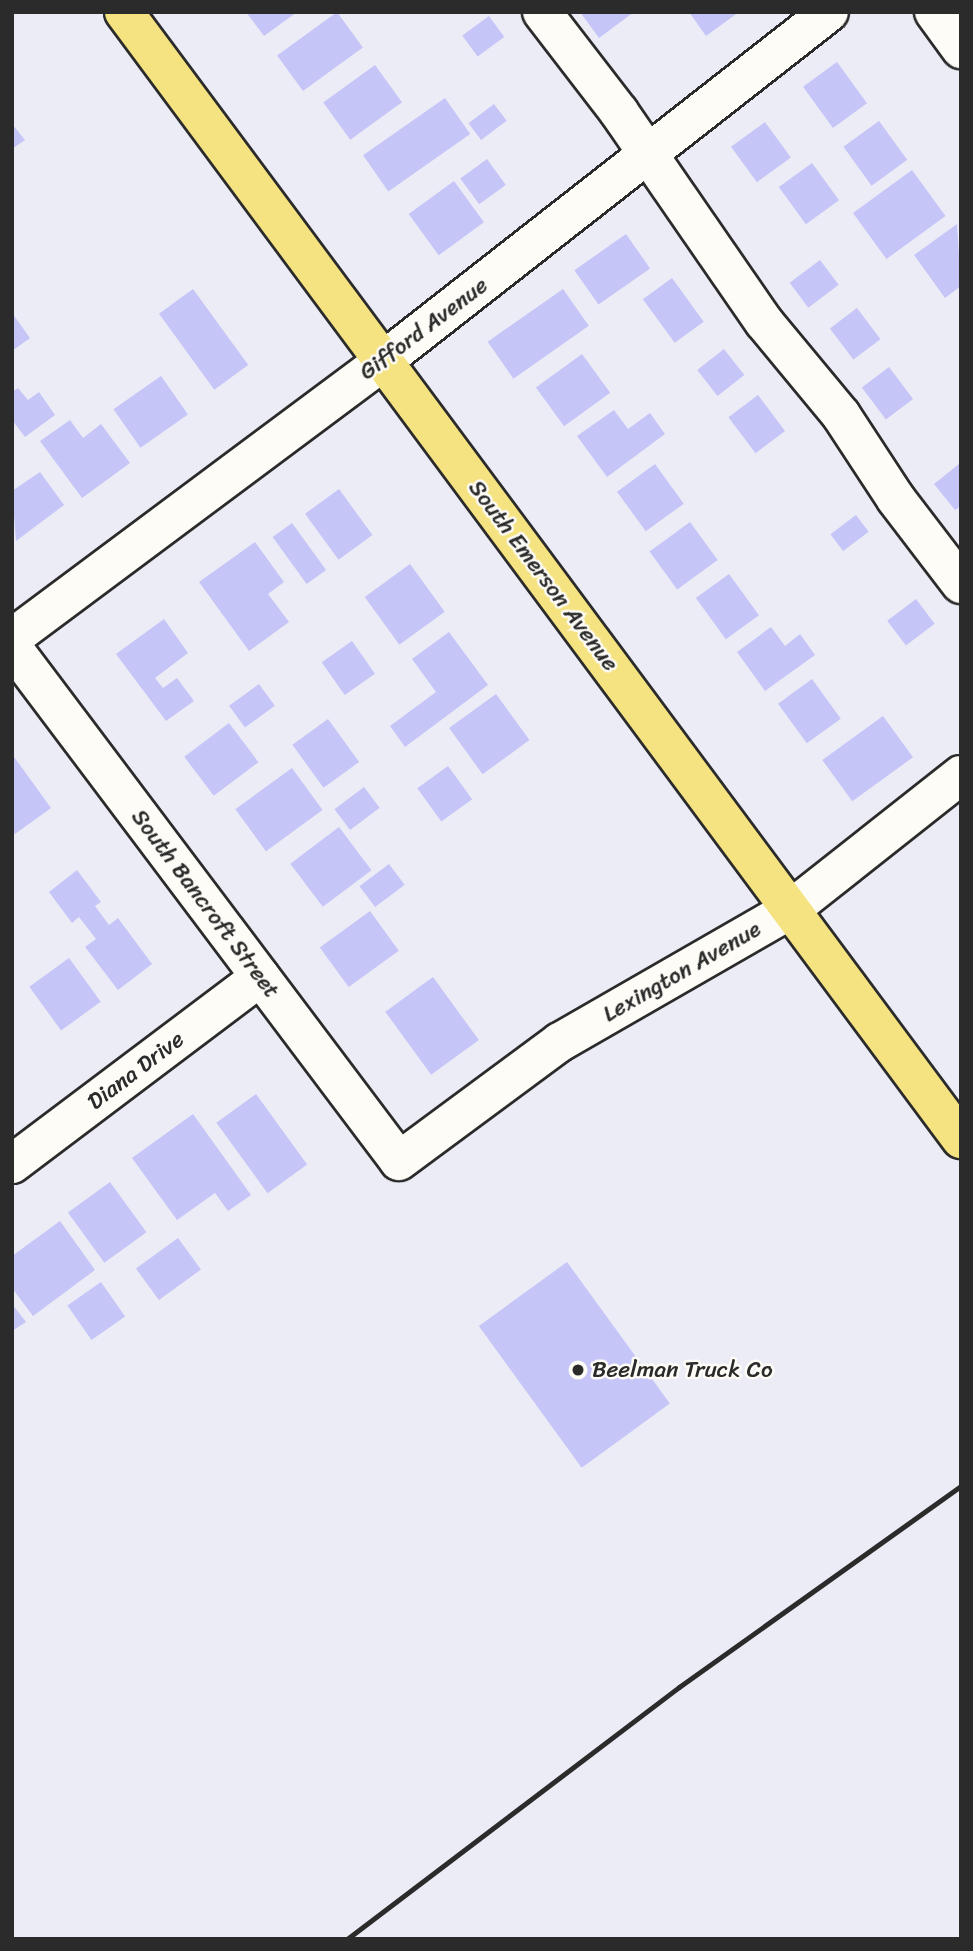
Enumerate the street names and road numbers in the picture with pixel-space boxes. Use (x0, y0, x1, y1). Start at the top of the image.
street label: Gifford Avenue (354, 272, 494, 386)
street label: South Emerson Avenue (462, 475, 624, 677)
street label: South Bancroft Street (125, 804, 285, 1004)
street label: Lexington Avenue (598, 916, 766, 1028)
street label: Diana Drive (82, 1026, 190, 1116)

